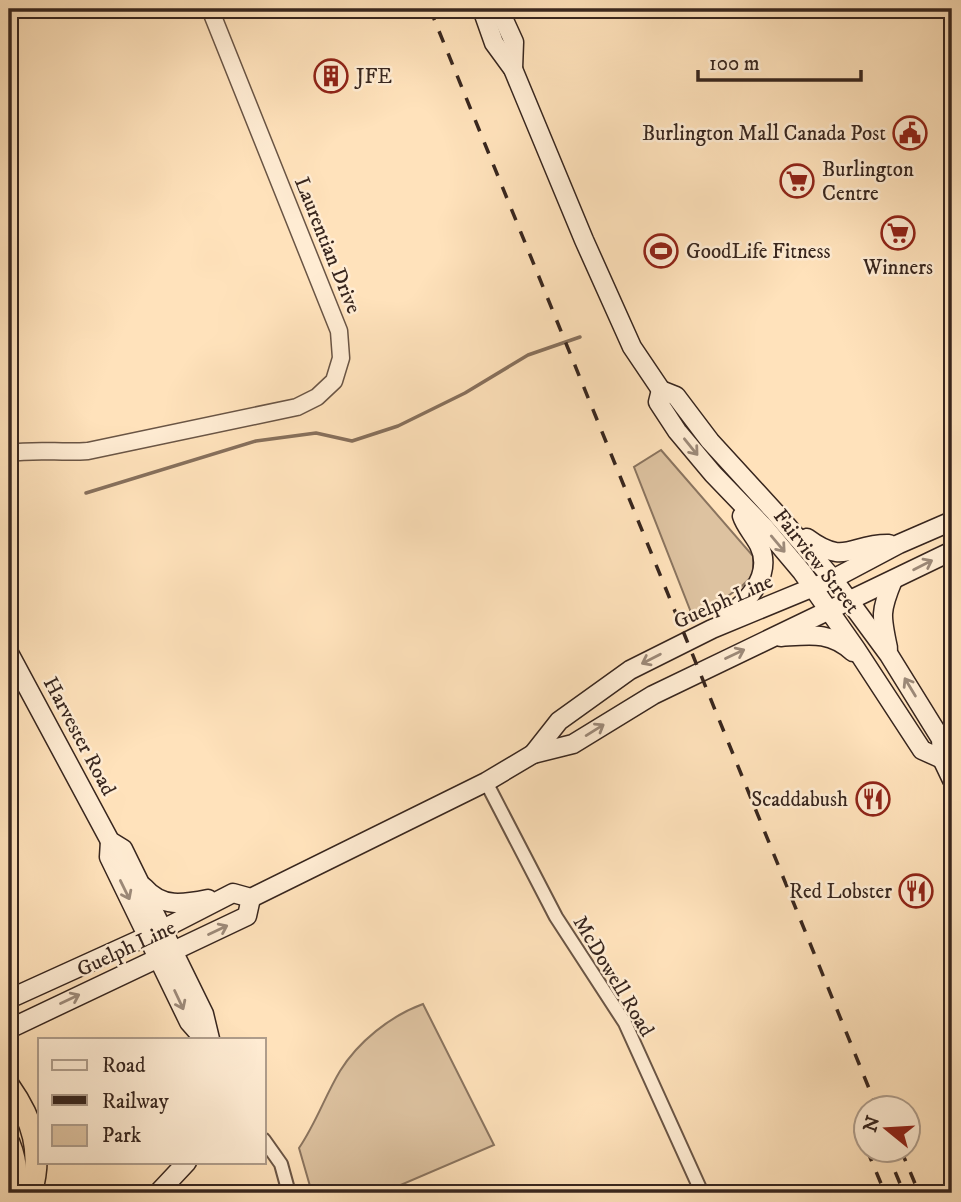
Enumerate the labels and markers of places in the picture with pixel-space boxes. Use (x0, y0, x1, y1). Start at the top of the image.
building icon: JFE (312, 57, 350, 95)
place label: JFE (354, 64, 392, 90)
public building icon: Burlington Mall Canada Post (891, 114, 929, 152)
place label: Burlington Mall Canada Post (642, 121, 886, 147)
place label: Burlington Centre (822, 157, 914, 207)
supermarket icon: Burlington Centre (778, 162, 816, 200)
supermarket icon: Winners (879, 214, 917, 252)
sports icon: GoodLife Fitness (642, 232, 680, 270)
place label: GoodLife Fitness (686, 239, 831, 265)
place label: Winners (862, 255, 933, 281)
restaurant icon: Scaddabush (854, 780, 892, 818)
place label: Scaddabush (751, 787, 848, 813)
restaurant icon: Red Lobster (897, 872, 935, 910)
place label: Red Lobster (789, 879, 892, 905)

